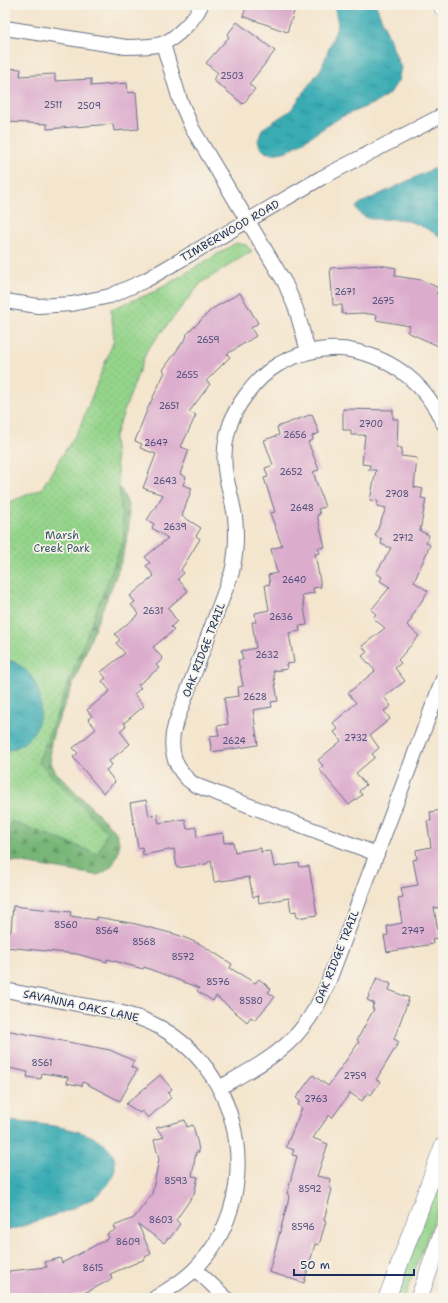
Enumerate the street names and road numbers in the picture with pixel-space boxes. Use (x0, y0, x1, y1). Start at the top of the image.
street label: TIMBERWOOD ROAD (178, 196, 282, 266)
street label: OAK RIDGE TRAIL (179, 600, 229, 700)
street label: OAK RIDGE TRAIL (311, 908, 363, 1006)
street label: SAVANNA OAKS LANE (22, 986, 141, 1026)

